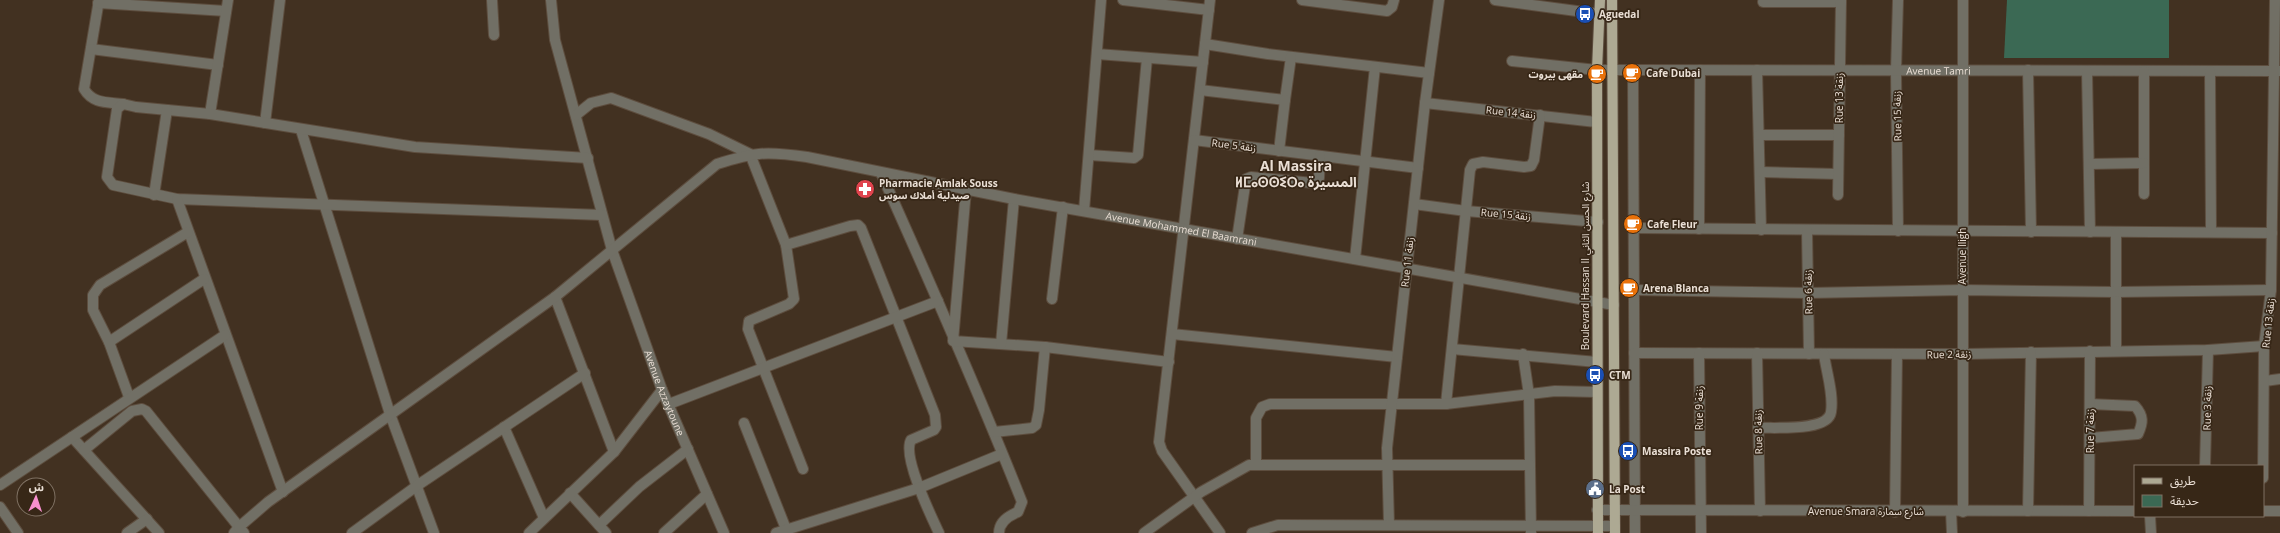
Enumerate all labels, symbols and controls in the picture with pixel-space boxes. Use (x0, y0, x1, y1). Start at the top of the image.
bus stop icon: Aguedal (1574, 3, 1596, 25)
place label: Aguedal (1599, 7, 1639, 21)
cafe icon: Cafe Dubai (1621, 62, 1643, 84)
cafe icon: مقهى بيروت (1586, 63, 1608, 85)
street label: Avenue Tamri (1906, 63, 1971, 78)
place label: Cafe Dubai (1646, 66, 1700, 80)
place label: مقهى بيروت (1529, 67, 1583, 81)
street label: Rue 13 زنقة (1832, 72, 1846, 123)
street label: Rue 15 زنقة (1890, 90, 1904, 141)
street label: Rue 14 زنقة (1485, 102, 1537, 122)
street label: Rue 5 زنقة (1211, 135, 1257, 155)
district label: Al Massira ⵍⵎⴰⵙⵙⵉⵔⴰ المسيرة (1235, 156, 1357, 191)
place label: Pharmacie Amlak Souss صيدلية أملاك سوس (879, 176, 998, 202)
pharmacy icon: Pharmacie Amlak Souss صيدلية أملاك سوس (854, 178, 876, 200)
street label: Boulevard Hassan II شارع الحسن الثاني (1578, 182, 1593, 350)
street label: Rue 15 زنقة (1480, 205, 1532, 223)
street label: Avenue Mohammed El Baamrani (1105, 208, 1258, 249)
cafe icon: Cafe Fleur (1622, 213, 1644, 235)
place label: Cafe Fleur (1647, 217, 1698, 231)
street label: Avenue Iligh (1955, 228, 1969, 284)
street label: Rue 11 زنقة (1397, 236, 1417, 288)
street label: Rue 6 زنقة (1801, 269, 1815, 314)
cafe icon: Arena Blanca (1618, 277, 1640, 299)
place label: Arena Blanca (1643, 281, 1709, 295)
street label: Rue 13 زنقة (2258, 297, 2278, 349)
street label: Rue 2 زنقة (1927, 347, 1972, 361)
street label: Avenue Azzaytoune (641, 348, 688, 438)
bus stop icon: CTM (1584, 364, 1606, 386)
place label: CTM (1609, 368, 1631, 382)
street label: Rue 9 زنقة (1692, 385, 1706, 430)
street label: Rue 3 زنقة (2200, 385, 2214, 430)
street label: Rue 7 زنقة (2083, 408, 2097, 453)
street label: Rue 8 زنقة (1751, 409, 1765, 454)
bus stop icon: Massira Poste (1617, 440, 1639, 462)
place label: Massira Poste (1642, 444, 1711, 458)
legend (2134, 465, 2264, 517)
text: طريق (2170, 472, 2196, 489)
north arrow (16, 477, 56, 517)
public building icon: La Post (1584, 478, 1606, 500)
text: ش (29, 479, 44, 494)
place label: La Post (1609, 482, 1646, 496)
text: حديقة (2170, 492, 2199, 509)
street label: Avenue Smara شارع سمارة (1808, 504, 1924, 519)

